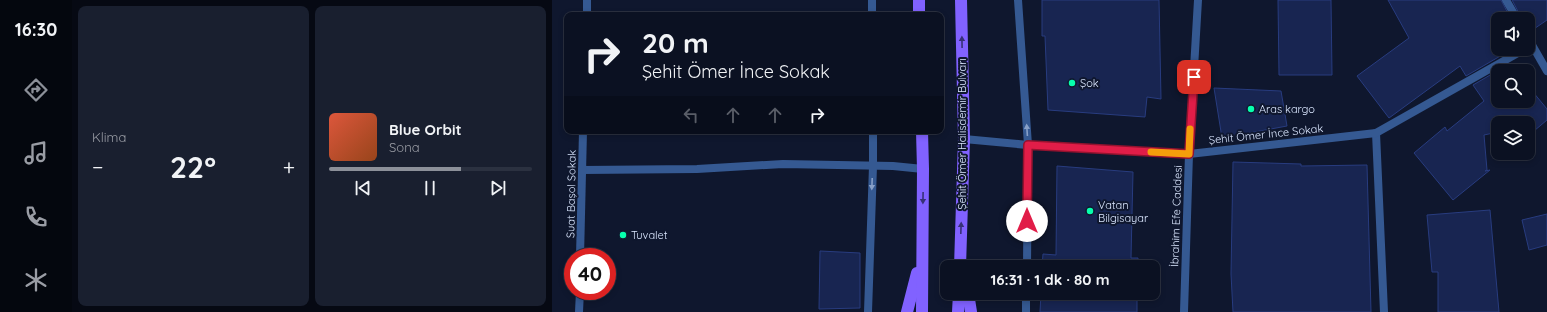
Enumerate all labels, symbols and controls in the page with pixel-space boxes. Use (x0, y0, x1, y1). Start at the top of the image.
map controls (1491, 12, 1535, 160)
button: sound (1491, 12, 1535, 56)
text: 16:30 (15, 18, 57, 41)
text: 20 m (642, 25, 709, 60)
icon: right (576, 28, 628, 80)
one-way arrow (958, 36, 965, 48)
street label: Şehit Ömer Halisdemir Bulvarı (955, 58, 969, 210)
text: Şehit Ömer İnce Sokak (642, 60, 830, 83)
pin (1177, 60, 1211, 94)
button: search (1491, 64, 1535, 108)
icon: arrive (1183, 66, 1205, 88)
icon: directions (22, 76, 50, 104)
place label: Şok (1080, 76, 1099, 90)
marker: Şok (1067, 78, 1077, 88)
place label: Aras kargo (1259, 102, 1315, 116)
icon: left (680, 104, 702, 126)
icon: ahead (722, 104, 744, 126)
icon: ahead (764, 104, 786, 126)
icon: right (806, 104, 828, 126)
marker: Aras kargo (1246, 104, 1256, 114)
button: layers (1491, 116, 1535, 160)
text: Blue Orbit (389, 120, 462, 139)
street label: Şehit Ömer İnce Sokak (1208, 121, 1324, 147)
one-way arrow (1023, 124, 1030, 136)
text: Klima (92, 129, 126, 145)
icon: music (22, 139, 50, 167)
text: Sona (389, 139, 420, 155)
text: 22° (170, 148, 216, 186)
street label: Suat Başol Sokak (563, 150, 579, 238)
text: − (92, 153, 103, 181)
text: + (283, 153, 295, 181)
street label: İbrahim Efe Caddesi (1167, 165, 1185, 267)
icon: previous (352, 177, 374, 199)
icon: pause (419, 177, 441, 199)
icon: next (487, 177, 509, 199)
one-way arrow (869, 178, 876, 190)
one-way arrow (920, 192, 926, 205)
place label: Vatan Bilgisayar (1098, 198, 1149, 225)
position arrow (1006, 200, 1048, 242)
icon: phone (22, 203, 50, 231)
marker: Vatan Bilgisayar (1085, 206, 1095, 216)
one-way arrow (958, 222, 965, 234)
place label: Tuvalet (631, 228, 668, 242)
marker: Tuvalet (618, 230, 628, 240)
speed limit sign: 40 (564, 248, 616, 300)
icon: climate (22, 266, 50, 294)
text: 16:31 · 1 dk · 80 m (990, 270, 1110, 289)

